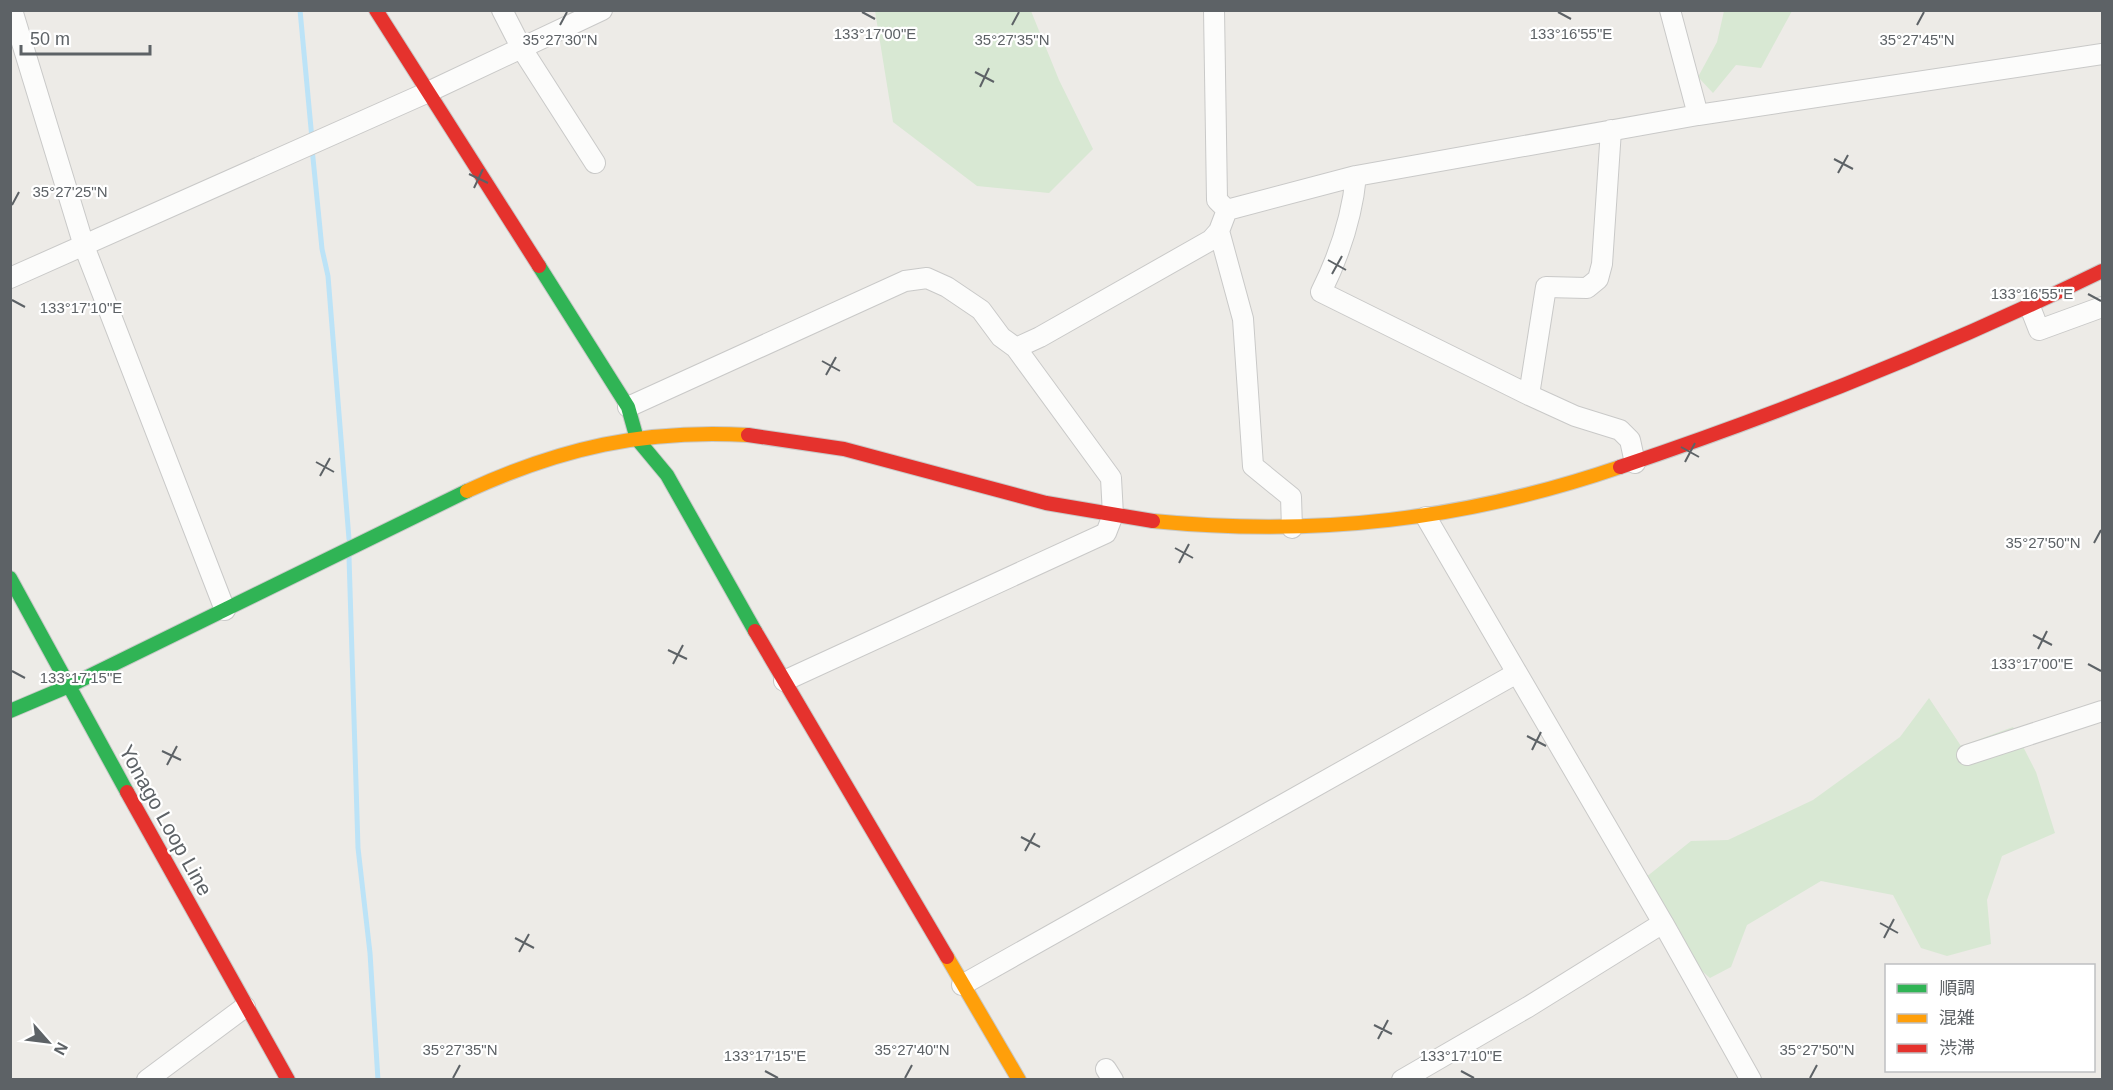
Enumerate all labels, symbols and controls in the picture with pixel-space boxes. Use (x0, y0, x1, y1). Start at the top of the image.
scale bar (21, 18, 150, 56)
text: 133°17'00"E (834, 25, 916, 42)
text: 133°16'55"E (1530, 25, 1612, 42)
text: 50 m (30, 29, 70, 49)
text: 35°27'30"N (522, 31, 598, 48)
text: 35°27'35"N (974, 31, 1050, 48)
text: 35°27'45"N (1879, 31, 1955, 48)
text: 35°27'25"N (32, 183, 108, 200)
text: 133°16'55"E (1991, 285, 2073, 302)
text: 133°17'10"E (40, 299, 122, 316)
text: 35°27'50"N (2005, 534, 2081, 551)
text: 133°17'00"E (1991, 655, 2073, 672)
text: 133°17'15"E (40, 669, 122, 686)
street label: Yonago Loop Line (115, 741, 217, 899)
legend (1885, 964, 2095, 1072)
text: 順調 (1939, 978, 1975, 998)
text: 混雑 (1939, 1008, 1975, 1028)
north arrow (18, 1012, 78, 1072)
text: 渋滞 (1939, 1038, 1975, 1058)
text: N (51, 1040, 71, 1058)
text: 35°27'35"N (422, 1041, 498, 1058)
text: 35°27'40"N (874, 1041, 950, 1058)
text: 35°27'50"N (1779, 1041, 1855, 1058)
text: 133°17'15"E (724, 1047, 806, 1064)
text: 133°17'10"E (1420, 1047, 1502, 1064)

